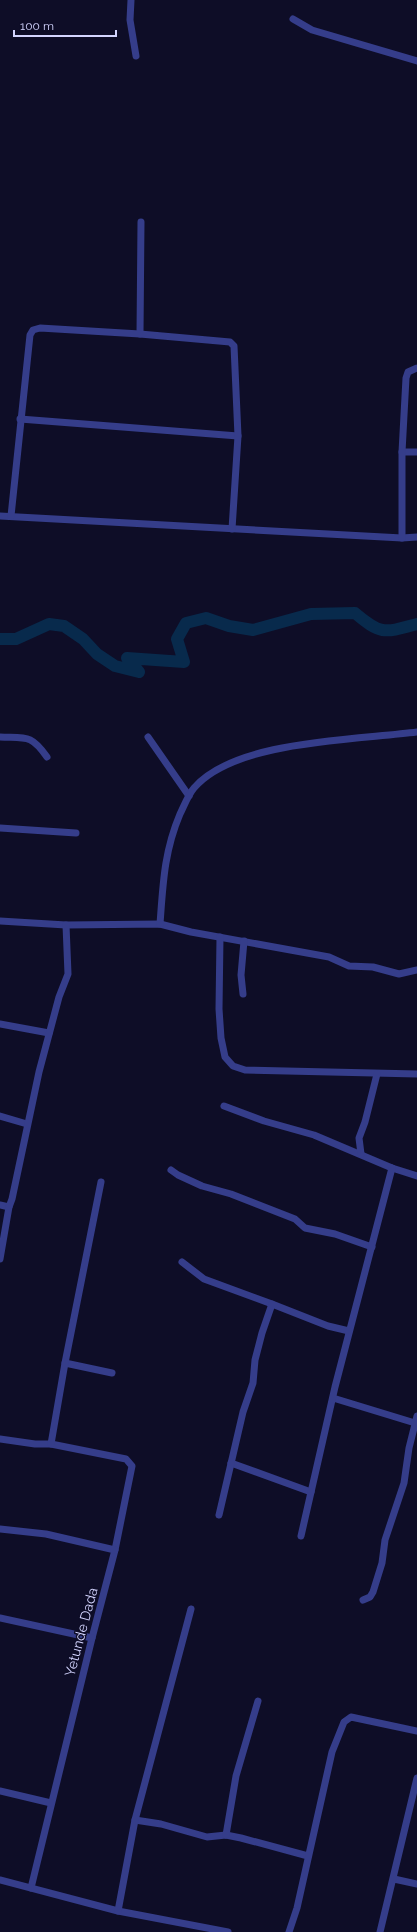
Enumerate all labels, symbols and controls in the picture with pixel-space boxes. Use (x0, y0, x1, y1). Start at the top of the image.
scale bar (14, 12, 116, 38)
text: 100 m (20, 19, 54, 33)
street label: Yetunde Dada (61, 1586, 101, 1678)

